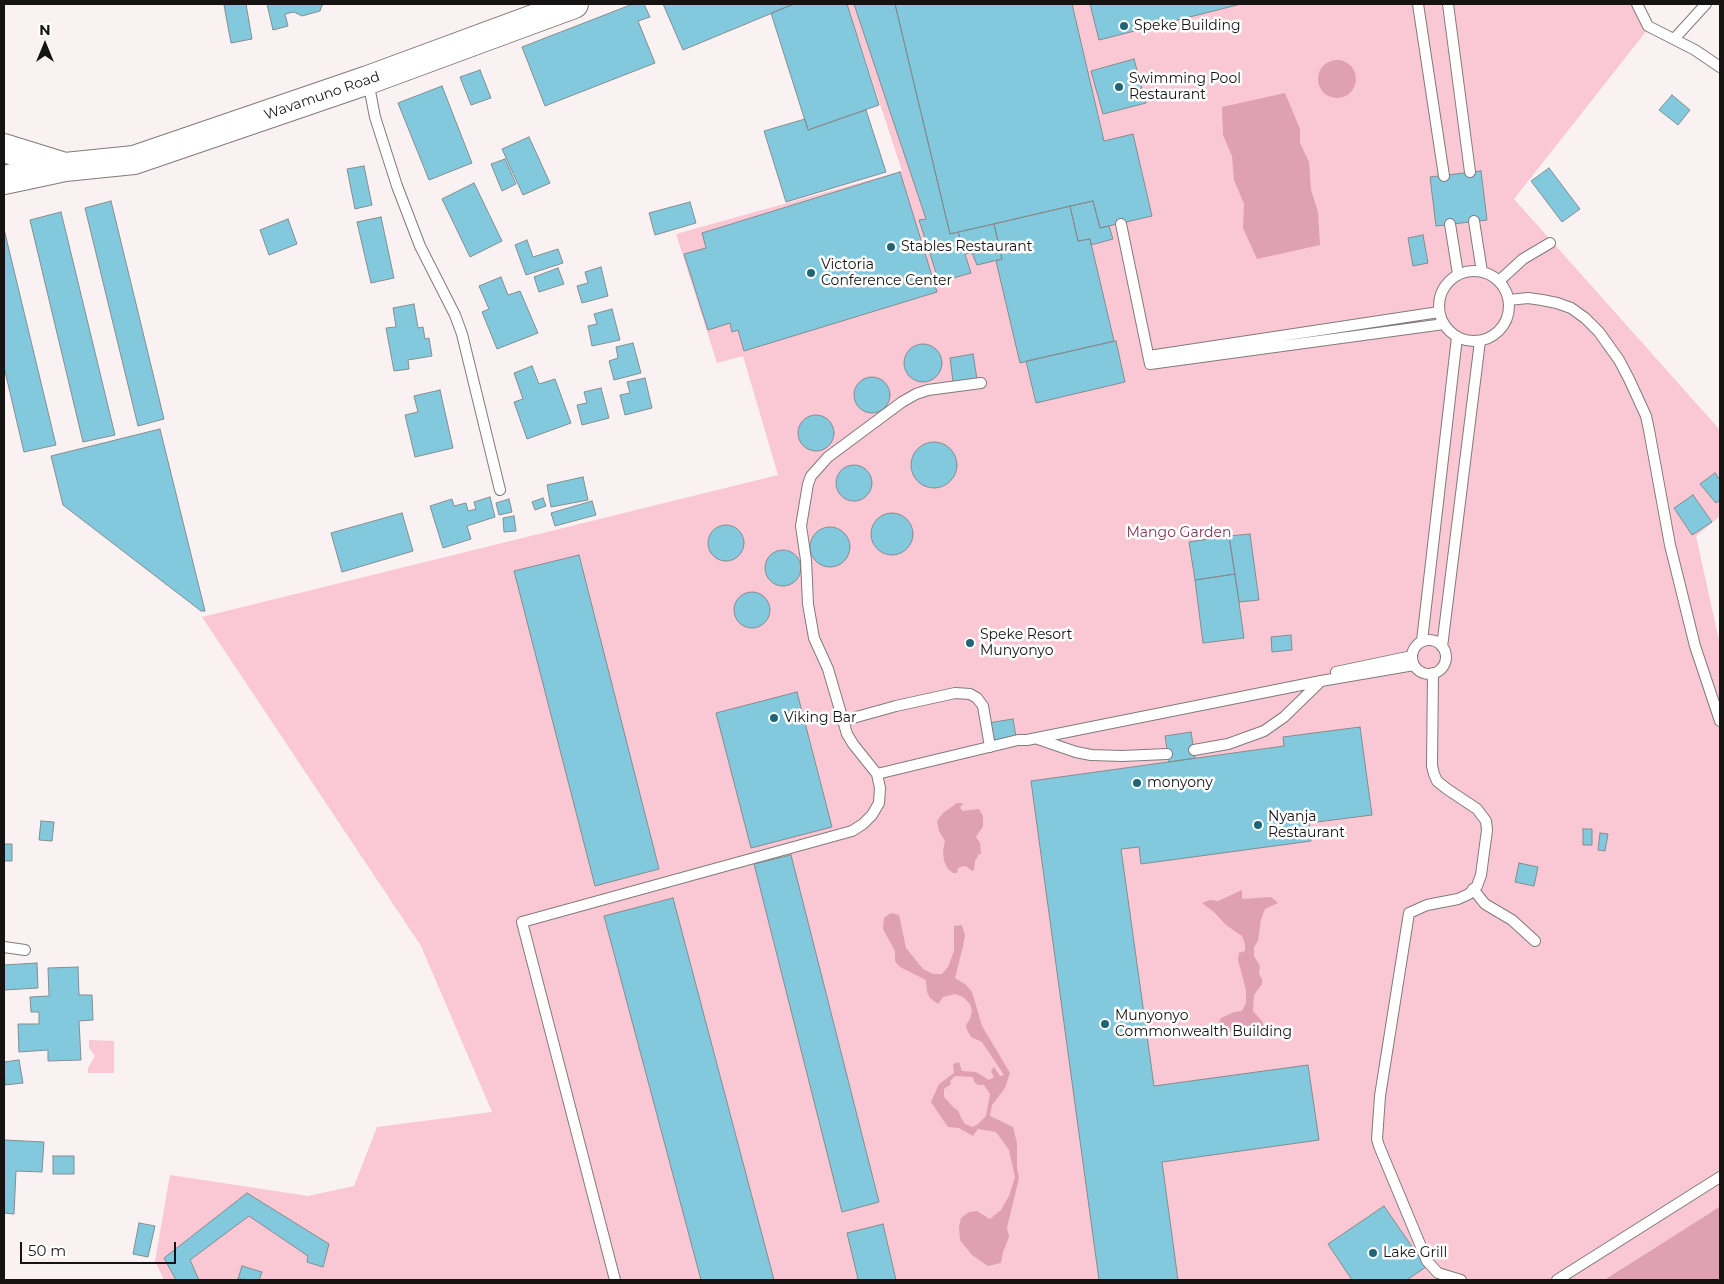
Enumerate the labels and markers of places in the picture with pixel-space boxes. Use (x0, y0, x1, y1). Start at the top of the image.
place label: Speke Building (1134, 18, 1241, 34)
marker: Speke Building (1118, 20, 1130, 32)
place label: Swimming Pool Restaurant (1129, 71, 1241, 104)
marker: Swimming Pool Restaurant (1113, 81, 1125, 93)
place label: Stables Restaurant (901, 239, 1032, 255)
marker: Stables Restaurant (885, 241, 897, 253)
place label: Victoria Conference Center (821, 257, 952, 290)
marker: Victoria Conference Center (805, 267, 817, 279)
place label: Speke Resort Munyonyo (980, 627, 1072, 660)
marker: Speke Resort Munyonyo (964, 637, 976, 649)
place label: Viking Bar (784, 710, 857, 726)
marker: Viking Bar (768, 712, 780, 724)
place label: monyony (1147, 775, 1213, 791)
marker: monyony (1131, 777, 1143, 789)
place label: Nyanja Restaurant (1268, 809, 1345, 842)
marker: Nyanja Restaurant (1252, 819, 1264, 831)
place label: Munyonyo Commonwealth Building (1115, 1008, 1292, 1040)
marker: Munyonyo Commonwealth Building (1099, 1018, 1111, 1030)
place label: Lake Grill (1383, 1245, 1447, 1261)
marker: Lake Grill (1367, 1247, 1379, 1259)

